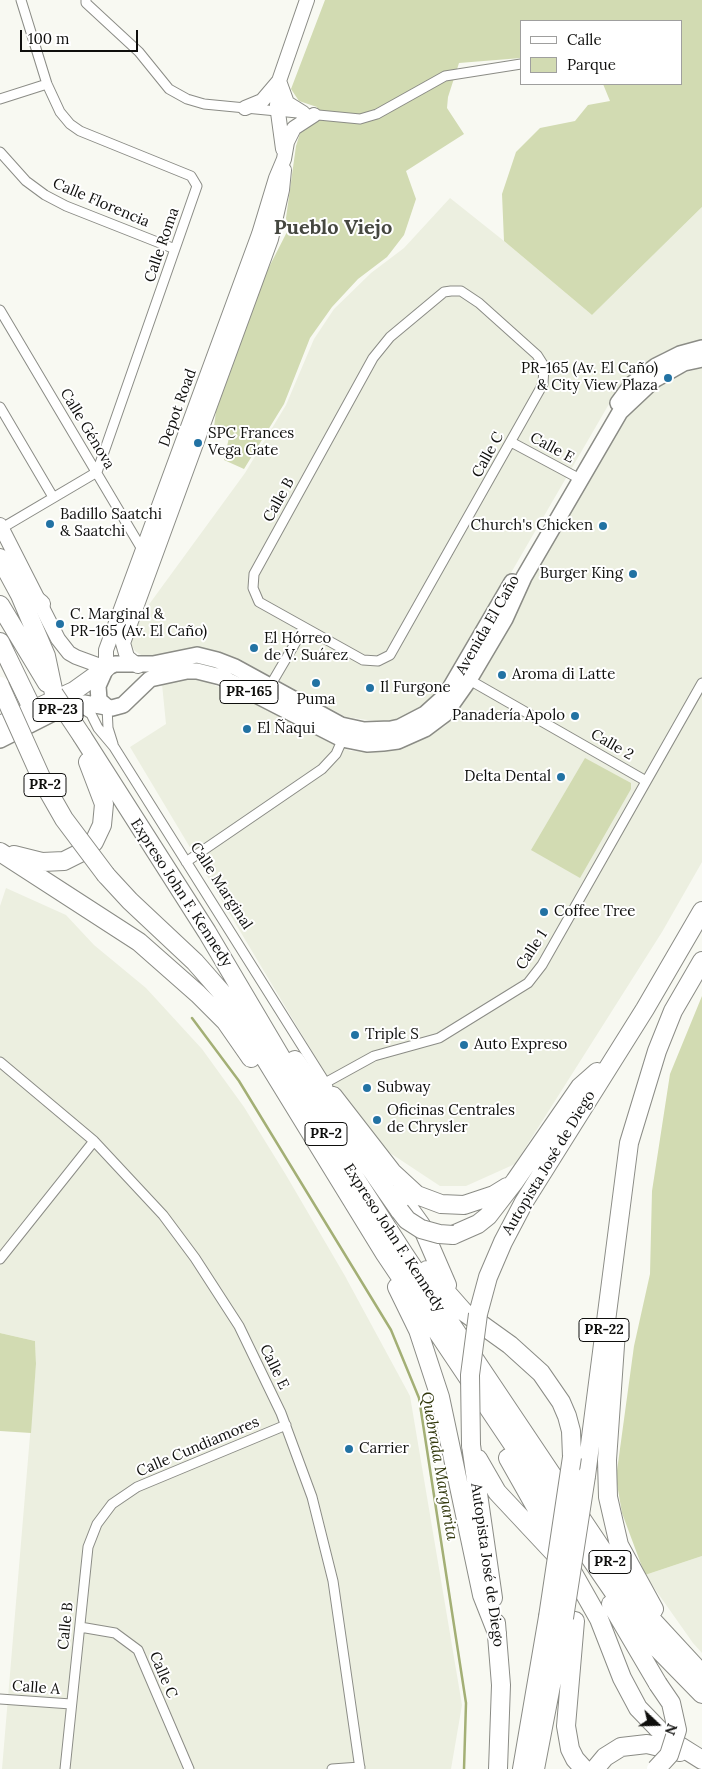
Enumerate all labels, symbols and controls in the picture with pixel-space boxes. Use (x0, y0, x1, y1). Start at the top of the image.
scale bar (22, 20, 140, 52)
legend (520, 20, 682, 85)
text: 100 m (28, 29, 69, 48)
text: Calle (567, 30, 602, 49)
text: Parque (567, 55, 616, 74)
street label: Calle Florencia (50, 175, 152, 231)
street label: Calle Roma (141, 205, 183, 285)
district label: Pueblo Viejo (274, 216, 392, 240)
place label: PR-165 (Av. El Caño) & City View Plaza (521, 360, 658, 395)
street label: Depot Road (156, 367, 200, 449)
marker: PR-165 (Av. El Caño) & City View Plaza (662, 372, 674, 384)
street label: Calle Génova (56, 385, 118, 473)
place label: SPC Frances Vega Gate (208, 425, 294, 460)
street label: Calle C (468, 429, 508, 481)
street label: Calle E (527, 429, 577, 467)
marker: SPC Frances Vega Gate (192, 437, 204, 449)
street label: Calle B (260, 475, 298, 525)
place label: Badillo Saatchi & Saatchi (60, 506, 162, 541)
place label: Church's Chicken (471, 517, 593, 535)
marker: Badillo Saatchi & Saatchi (44, 518, 56, 530)
marker: Church's Chicken (597, 520, 609, 532)
place label: Burger King (540, 565, 623, 583)
marker: Burger King (627, 568, 639, 580)
street label: Avenida El Caño (452, 572, 524, 678)
place label: C. Marginal & PR-165 (Av. El Caño) (70, 606, 207, 641)
marker: C. Marginal & PR-165 (Av. El Caño) (54, 618, 66, 630)
place label: El Hórreo de V. Suárez (264, 630, 348, 665)
marker: El Hórreo de V. Suárez (248, 642, 260, 654)
place label: Aroma di Latte (512, 666, 615, 684)
marker: Aroma di Latte (496, 669, 508, 681)
marker: Puma (310, 677, 322, 689)
place label: Il Furgone (380, 679, 451, 697)
road number: PR-165 (220, 680, 278, 704)
marker: Il Furgone (364, 682, 376, 694)
place label: Puma (296, 691, 336, 709)
road number: PR-23 (33, 698, 83, 722)
place label: Panadería Apolo (452, 707, 565, 725)
marker: Panadería Apolo (569, 710, 581, 722)
place label: El Ñaqui (257, 720, 315, 738)
marker: El Ñaqui (241, 723, 253, 735)
street label: Calle 2 (587, 726, 637, 764)
place label: Delta Dental (464, 768, 551, 786)
marker: Delta Dental (555, 771, 567, 783)
road number: PR-2 (24, 774, 66, 796)
street label: Expreso John F. Kennedy (126, 816, 236, 970)
street label: Calle Marginal (186, 839, 256, 933)
place label: Coffee Tree (554, 903, 635, 921)
marker: Coffee Tree (538, 906, 550, 918)
street label: Calle 1 (512, 927, 552, 973)
place label: Triple S (365, 1026, 419, 1044)
marker: Triple S (349, 1029, 361, 1041)
place label: Auto Expreso (474, 1036, 567, 1054)
marker: Auto Expreso (458, 1039, 470, 1051)
place label: Subway (377, 1079, 430, 1097)
marker: Subway (361, 1082, 373, 1094)
street label: Autopista José de Diego (499, 1087, 599, 1239)
place label: Oficinas Centrales de Chrysler (387, 1102, 515, 1137)
marker: Oficinas Centrales de Chrysler (371, 1114, 383, 1126)
road number: PR-2 (305, 1122, 347, 1146)
street label: Expreso John F. Kennedy (339, 1161, 449, 1315)
road number: PR-22 (579, 1318, 629, 1342)
street label: Calle E (255, 1342, 293, 1392)
water label: Quebrada Margarita (417, 1390, 461, 1542)
street label: Calle Cundiamores (134, 1413, 262, 1481)
place label: Carrier (359, 1440, 409, 1458)
marker: Carrier (343, 1443, 355, 1455)
street label: Autopista José de Diego (467, 1482, 507, 1648)
road number: PR-2 (589, 1550, 631, 1574)
street label: Calle B (55, 1601, 77, 1651)
street label: Calle C (145, 1649, 181, 1701)
street label: Calle A (12, 1677, 60, 1699)
north arrow (632, 1699, 682, 1749)
text: N (661, 1721, 681, 1738)

